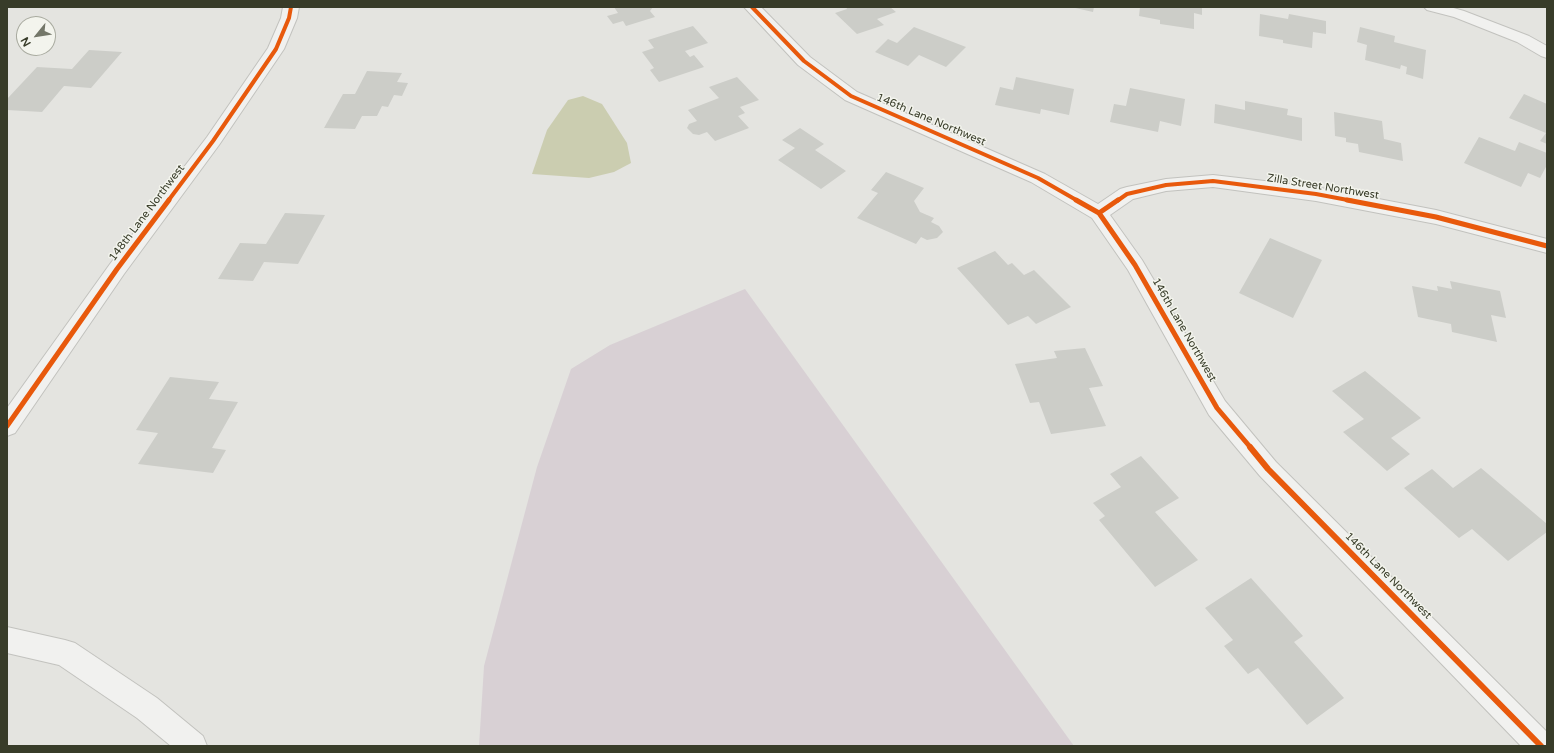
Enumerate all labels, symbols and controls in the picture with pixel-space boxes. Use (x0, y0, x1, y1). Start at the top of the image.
north arrow (16, 16, 56, 56)
text: N (18, 35, 34, 49)
street label: 146th Lane Northwest (874, 91, 988, 149)
street label: 148th Lane Northwest (106, 162, 188, 264)
street label: Zilla Street Northwest (1266, 172, 1380, 202)
street label: 146th Lane Northwest (1149, 276, 1219, 384)
street label: 146th Lane Northwest (1342, 530, 1434, 622)

